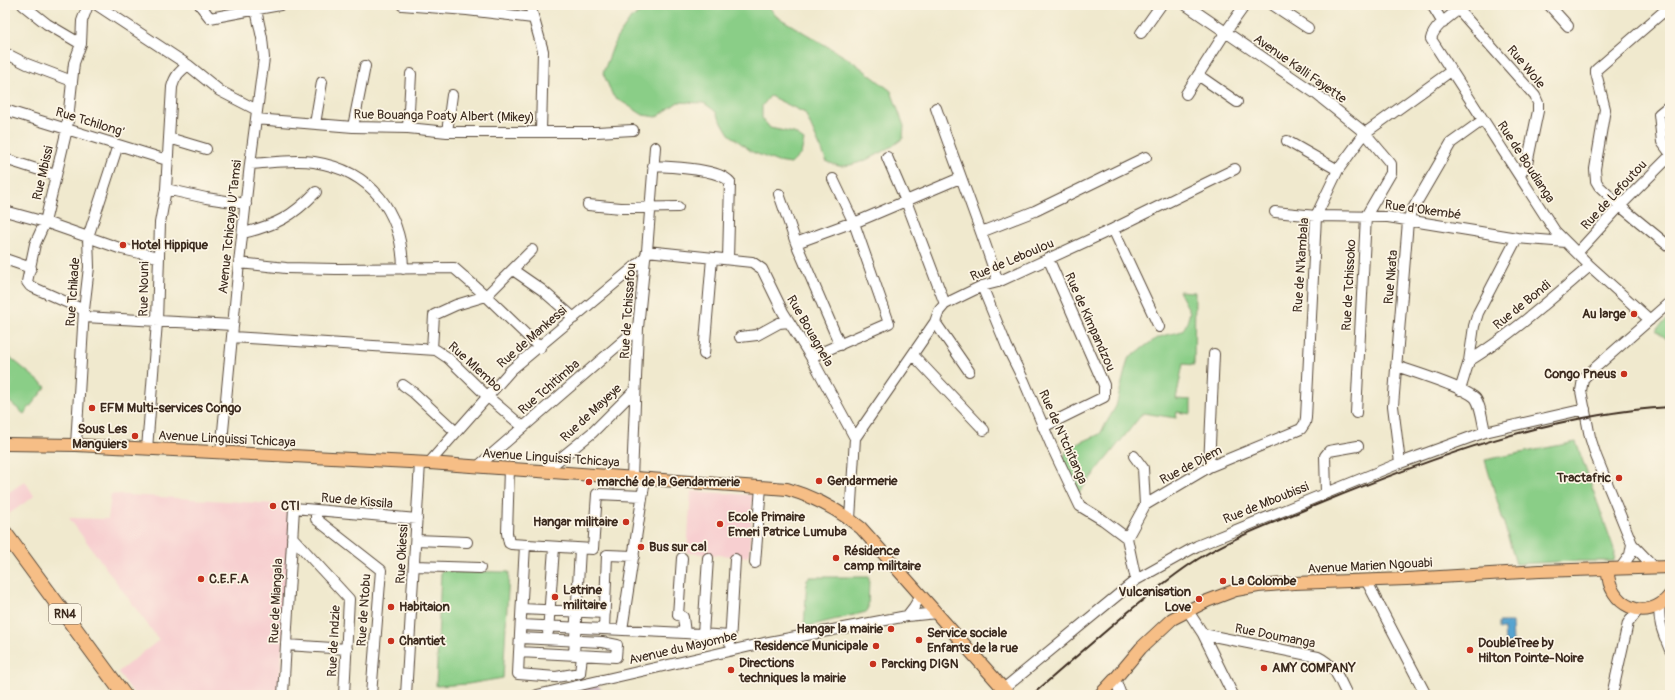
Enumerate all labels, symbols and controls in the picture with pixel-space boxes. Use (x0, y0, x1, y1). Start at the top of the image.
street label: Avenue Kalli Fayette (1250, 31, 1350, 107)
street label: Rue Wole (1504, 42, 1549, 92)
street label: Rue Tchilong' (54, 104, 126, 140)
street label: Rue Bouanga Poaty Albert (Mikey) (353, 106, 535, 126)
street label: Rue de Boudianga (1494, 118, 1558, 206)
street label: Rue Mbissi (29, 144, 57, 202)
street label: Rue de Lefoutou (1578, 157, 1650, 233)
street label: Avenue Tchicaya U'Tamsi (215, 159, 245, 295)
street label: Rue d'Okembé (1384, 197, 1462, 223)
street label: Rue de N'kambala (1290, 217, 1312, 313)
street label: Rue de Leboulou (968, 235, 1056, 285)
place label: Hotel Hippique (131, 237, 209, 253)
street label: Rue de Tchissoko (1339, 239, 1359, 331)
marker: Hotel Hippique (118, 240, 128, 250)
street label: Rue Nkata (1381, 249, 1401, 305)
street label: Rue Tchikade (63, 256, 83, 327)
street label: Rue Nouni (136, 261, 152, 317)
street label: Rue de Tchissafou (617, 262, 639, 360)
street label: Rue de Kimpandzou (1061, 270, 1119, 374)
street label: Rue de Bondi (1490, 277, 1554, 333)
street label: Rue Bouagnela (783, 293, 837, 369)
street label: Rue de Mankessi (494, 302, 570, 372)
place label: Au large (1582, 306, 1627, 322)
marker: Au large (1629, 309, 1639, 319)
street label: Rue Mlembo (445, 339, 505, 395)
street label: Rue Tchitimba (515, 356, 583, 418)
place label: Congo Pneus (1544, 366, 1616, 382)
marker: Congo Pneus (1619, 369, 1629, 379)
street label: Rue de Mayeye (557, 380, 625, 445)
street label: Rue de N'tchitanga (1035, 387, 1091, 487)
place label: EFM Multi-services Congo (100, 400, 241, 416)
marker: EFM Multi-services Congo (87, 403, 97, 413)
place label: Sous Les Manguiers (72, 421, 127, 452)
street label: Avenue Linguissi Tchicaya (158, 427, 296, 451)
marker: Sous Les Manguiers (130, 431, 140, 441)
street label: Rue de Djem (1157, 442, 1225, 488)
street label: Avenue Linguissi Tchicaya (482, 445, 620, 471)
place label: Tractafric (1556, 470, 1611, 486)
place label: Gendarmerie (827, 473, 898, 489)
marker: Tractafric (1614, 473, 1624, 483)
place label: marché de la Gendarmerie (597, 474, 740, 490)
marker: Gendarmerie (814, 476, 824, 486)
marker: marché de la Gendarmerie (584, 477, 594, 487)
street label: Rue de Mboubissi (1221, 479, 1311, 527)
street label: Rue de Kissila (320, 490, 394, 512)
place label: CTI (281, 498, 300, 514)
marker: CTI (268, 501, 278, 511)
place label: Ecole Primaire Emeri Patrice Lumuba (728, 509, 847, 540)
place label: Hangar militaire (533, 514, 619, 530)
marker: Hangar militaire (621, 517, 631, 527)
marker: Ecole Primaire Emeri Patrice Lumuba (715, 519, 725, 529)
street label: Rue Okiessi (392, 524, 412, 584)
place label: Bus sur cal (649, 539, 707, 555)
marker: Bus sur cal (636, 542, 646, 552)
place label: Résidence camp militaire (843, 543, 921, 574)
marker: Résidence camp militaire (831, 553, 841, 563)
street label: Avenue Marien Ngouabi (1307, 555, 1433, 577)
street label: Rue de Miangala (266, 558, 286, 644)
place label: C.E.F.A (209, 571, 249, 587)
street label: Rue de Ntobu (353, 573, 375, 647)
place label: La Colombe (1231, 573, 1297, 589)
marker: C.E.F.A (196, 574, 206, 584)
marker: La Colombe (1218, 576, 1228, 586)
place label: Latrine militaire (563, 582, 607, 613)
place label: Vulcanisation Love (1118, 584, 1192, 615)
marker: Latrine militaire (550, 592, 560, 602)
marker: Vulcanisation Love (1194, 594, 1204, 604)
place label: Habitaion (399, 599, 450, 615)
marker: Habitaion (386, 602, 396, 612)
road number: RN4 (49, 604, 81, 624)
street label: Rue de Indzie (324, 604, 344, 677)
street label: Rue Doumanga (1233, 620, 1317, 652)
place label: Hangar la mairie (796, 621, 884, 637)
marker: Hangar la mairie (886, 624, 896, 634)
place label: Service sociale Enfants de la rue (927, 625, 1019, 656)
street label: Avenue du Mayombe (627, 628, 739, 668)
place label: Chantiet (399, 633, 446, 649)
marker: Service sociale Enfants de la rue (914, 635, 924, 645)
place label: DoubleTree by Hilton Pointe-Noire (1478, 635, 1584, 666)
marker: Chantiet (386, 636, 396, 646)
place label: Residence Municipale (754, 638, 869, 654)
marker: Residence Municipale (871, 641, 881, 651)
marker: DoubleTree by Hilton Pointe-Noire (1465, 645, 1475, 655)
place label: Directions techniques la mairie (738, 655, 847, 686)
place label: Parcking DIGN (881, 656, 959, 672)
marker: Parcking DIGN (868, 659, 878, 669)
place label: AMY COMPANY (1272, 660, 1356, 676)
marker: AMY COMPANY (1259, 663, 1269, 673)
marker: Directions techniques la mairie (726, 665, 736, 675)

